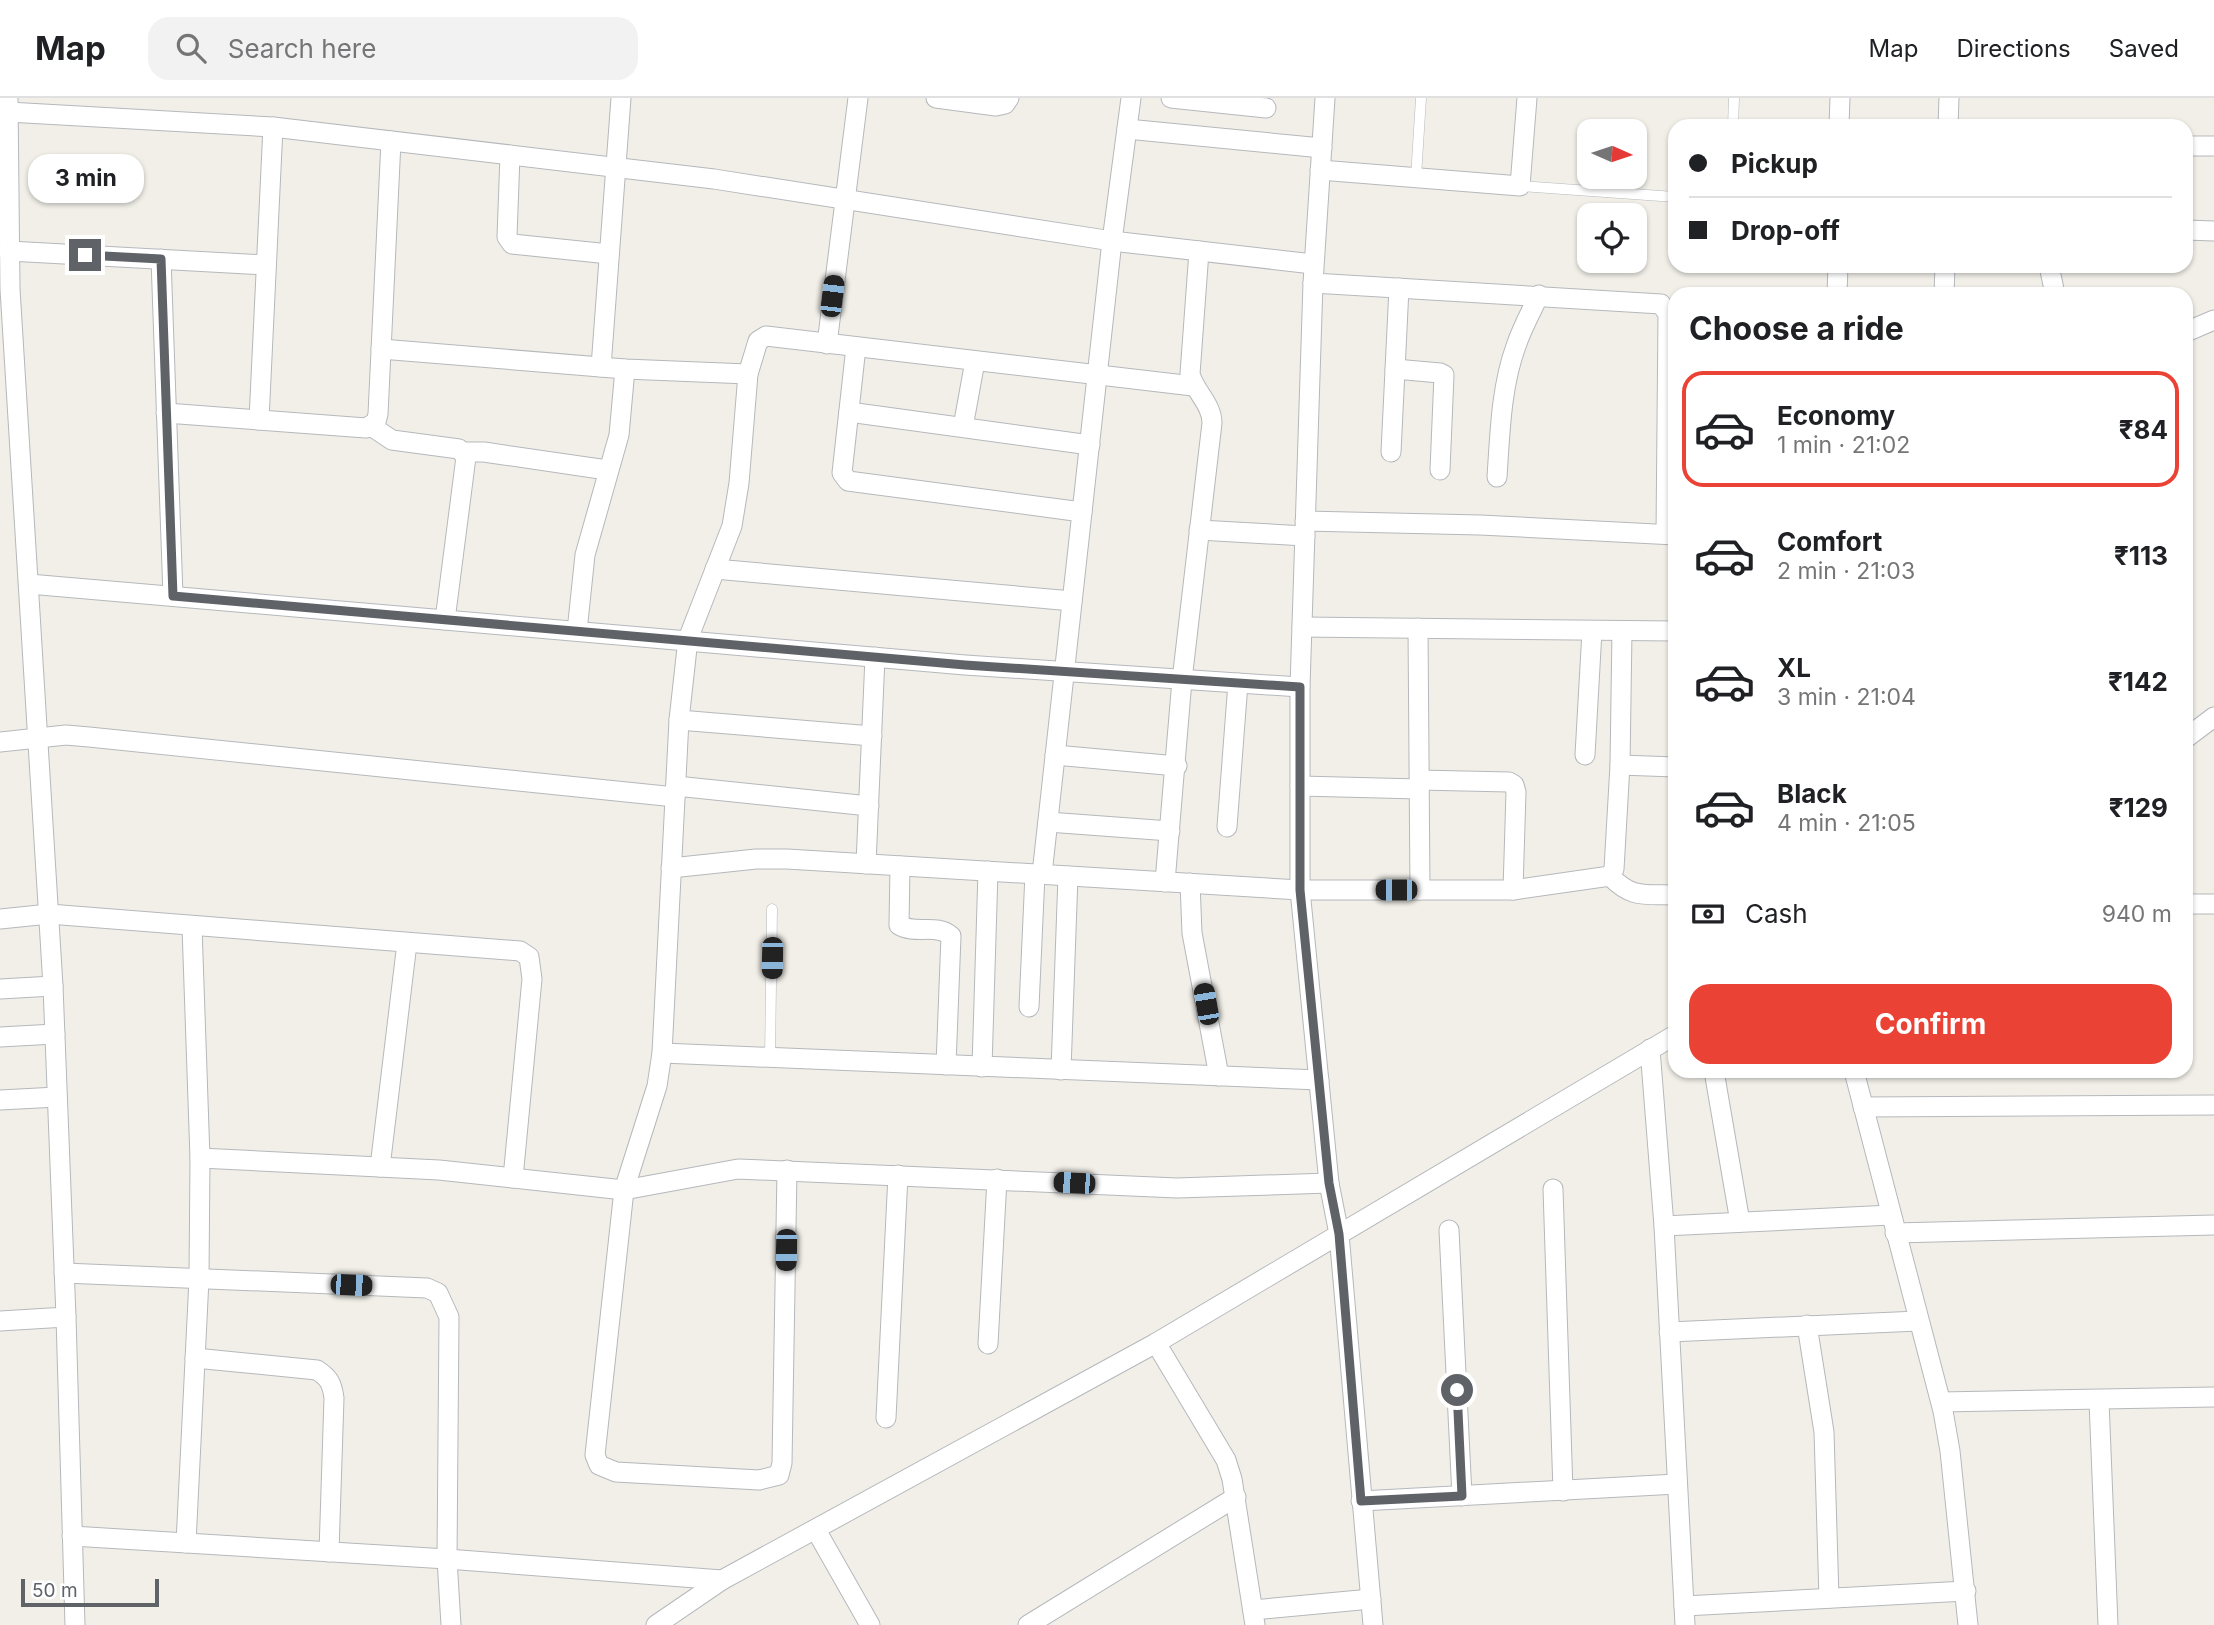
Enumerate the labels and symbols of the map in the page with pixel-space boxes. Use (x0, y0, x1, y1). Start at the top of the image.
north arrow (1577, 119, 1647, 189)
callout: 3 min (27, 153, 143, 202)
route end (69, 239, 101, 271)
car (820, 274, 845, 318)
car (1376, 880, 1418, 901)
car (762, 937, 783, 979)
car (1193, 981, 1220, 1027)
car (1053, 1171, 1096, 1195)
car (776, 1229, 797, 1271)
car (330, 1274, 373, 1296)
route start (1441, 1374, 1473, 1406)
scale bar (21, 1576, 159, 1608)

